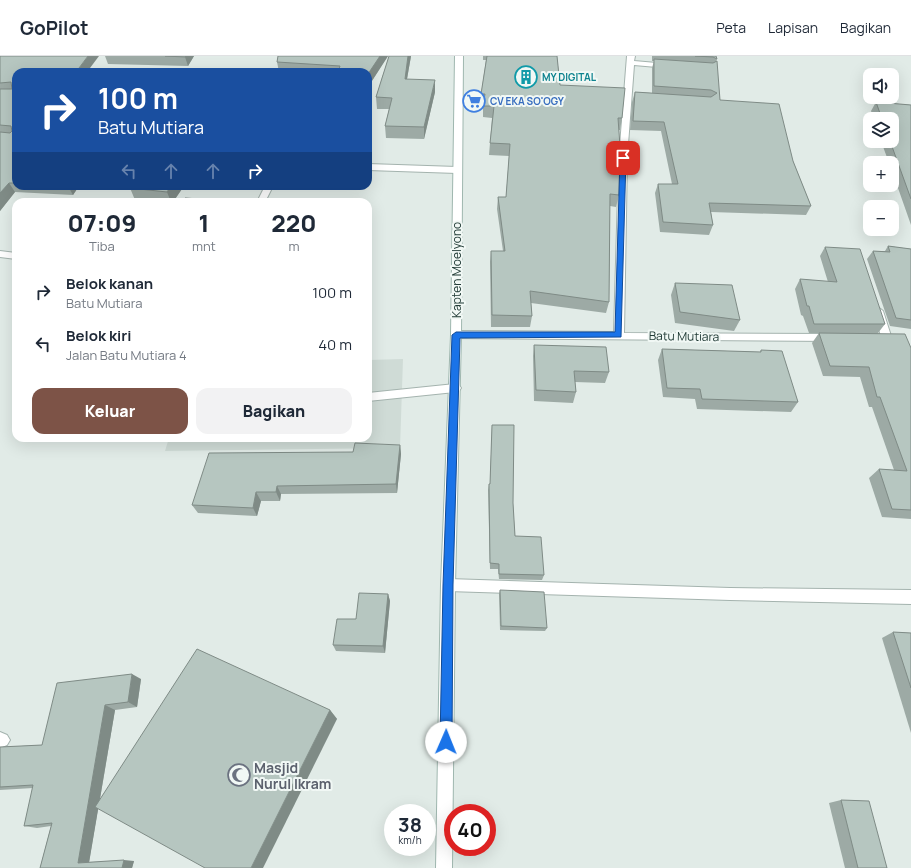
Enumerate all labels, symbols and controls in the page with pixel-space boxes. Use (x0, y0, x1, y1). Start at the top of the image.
text: GoPilot (20, 15, 88, 41)
text: Peta (716, 18, 746, 37)
text: Lapisan (768, 18, 818, 37)
text: Bagikan (840, 18, 891, 37)
building icon: MY DIGITAL (513, 64, 539, 90)
map controls (863, 68, 899, 236)
button: sound (863, 68, 899, 104)
place label: MY DIGITAL (542, 70, 597, 84)
text: 100 m (98, 79, 178, 117)
icon: right (32, 84, 84, 136)
supermarket icon: CV EKA SO'OGY (461, 88, 487, 114)
place label: CV EKA SO'OGY (490, 94, 565, 108)
button: layers (863, 112, 899, 148)
text: Batu Mutiara (98, 115, 204, 139)
pin (606, 141, 640, 175)
icon: arrive (612, 147, 634, 169)
button: + (863, 156, 899, 192)
icon: left (118, 160, 140, 182)
icon: ahead (160, 160, 182, 182)
icon: ahead (202, 160, 224, 182)
icon: right (244, 160, 266, 182)
button: − (863, 200, 899, 236)
text: 07:09 (67, 206, 136, 239)
text: 1 (198, 206, 209, 239)
text: 220 (271, 206, 316, 239)
street label: Kapten Moelyono (448, 222, 465, 318)
text: Tiba (89, 237, 115, 255)
text: mnt (192, 237, 216, 255)
text: m (288, 237, 299, 255)
text: Belok kanan (66, 273, 153, 294)
icon: right (32, 281, 54, 303)
text: 100 m (312, 282, 352, 303)
text: Batu Mutiara (66, 294, 142, 312)
text: Belok kiri (66, 325, 132, 346)
street label: Batu Mutiara (649, 327, 719, 345)
icon: left (32, 333, 54, 355)
text: 40 m (318, 334, 352, 355)
text: Jalan Batu Mutiara 4 (66, 346, 187, 364)
button: Keluar (32, 388, 188, 434)
button: Bagikan (196, 388, 352, 434)
position arrow (425, 721, 467, 763)
place label: Masjid Nurul Ikram (254, 758, 331, 793)
mosque icon: Masjid Nurul Ikram (226, 762, 252, 788)
speed limit sign: 40 (444, 804, 496, 856)
text: 38 (398, 811, 422, 838)
text: km/h (398, 833, 422, 847)

